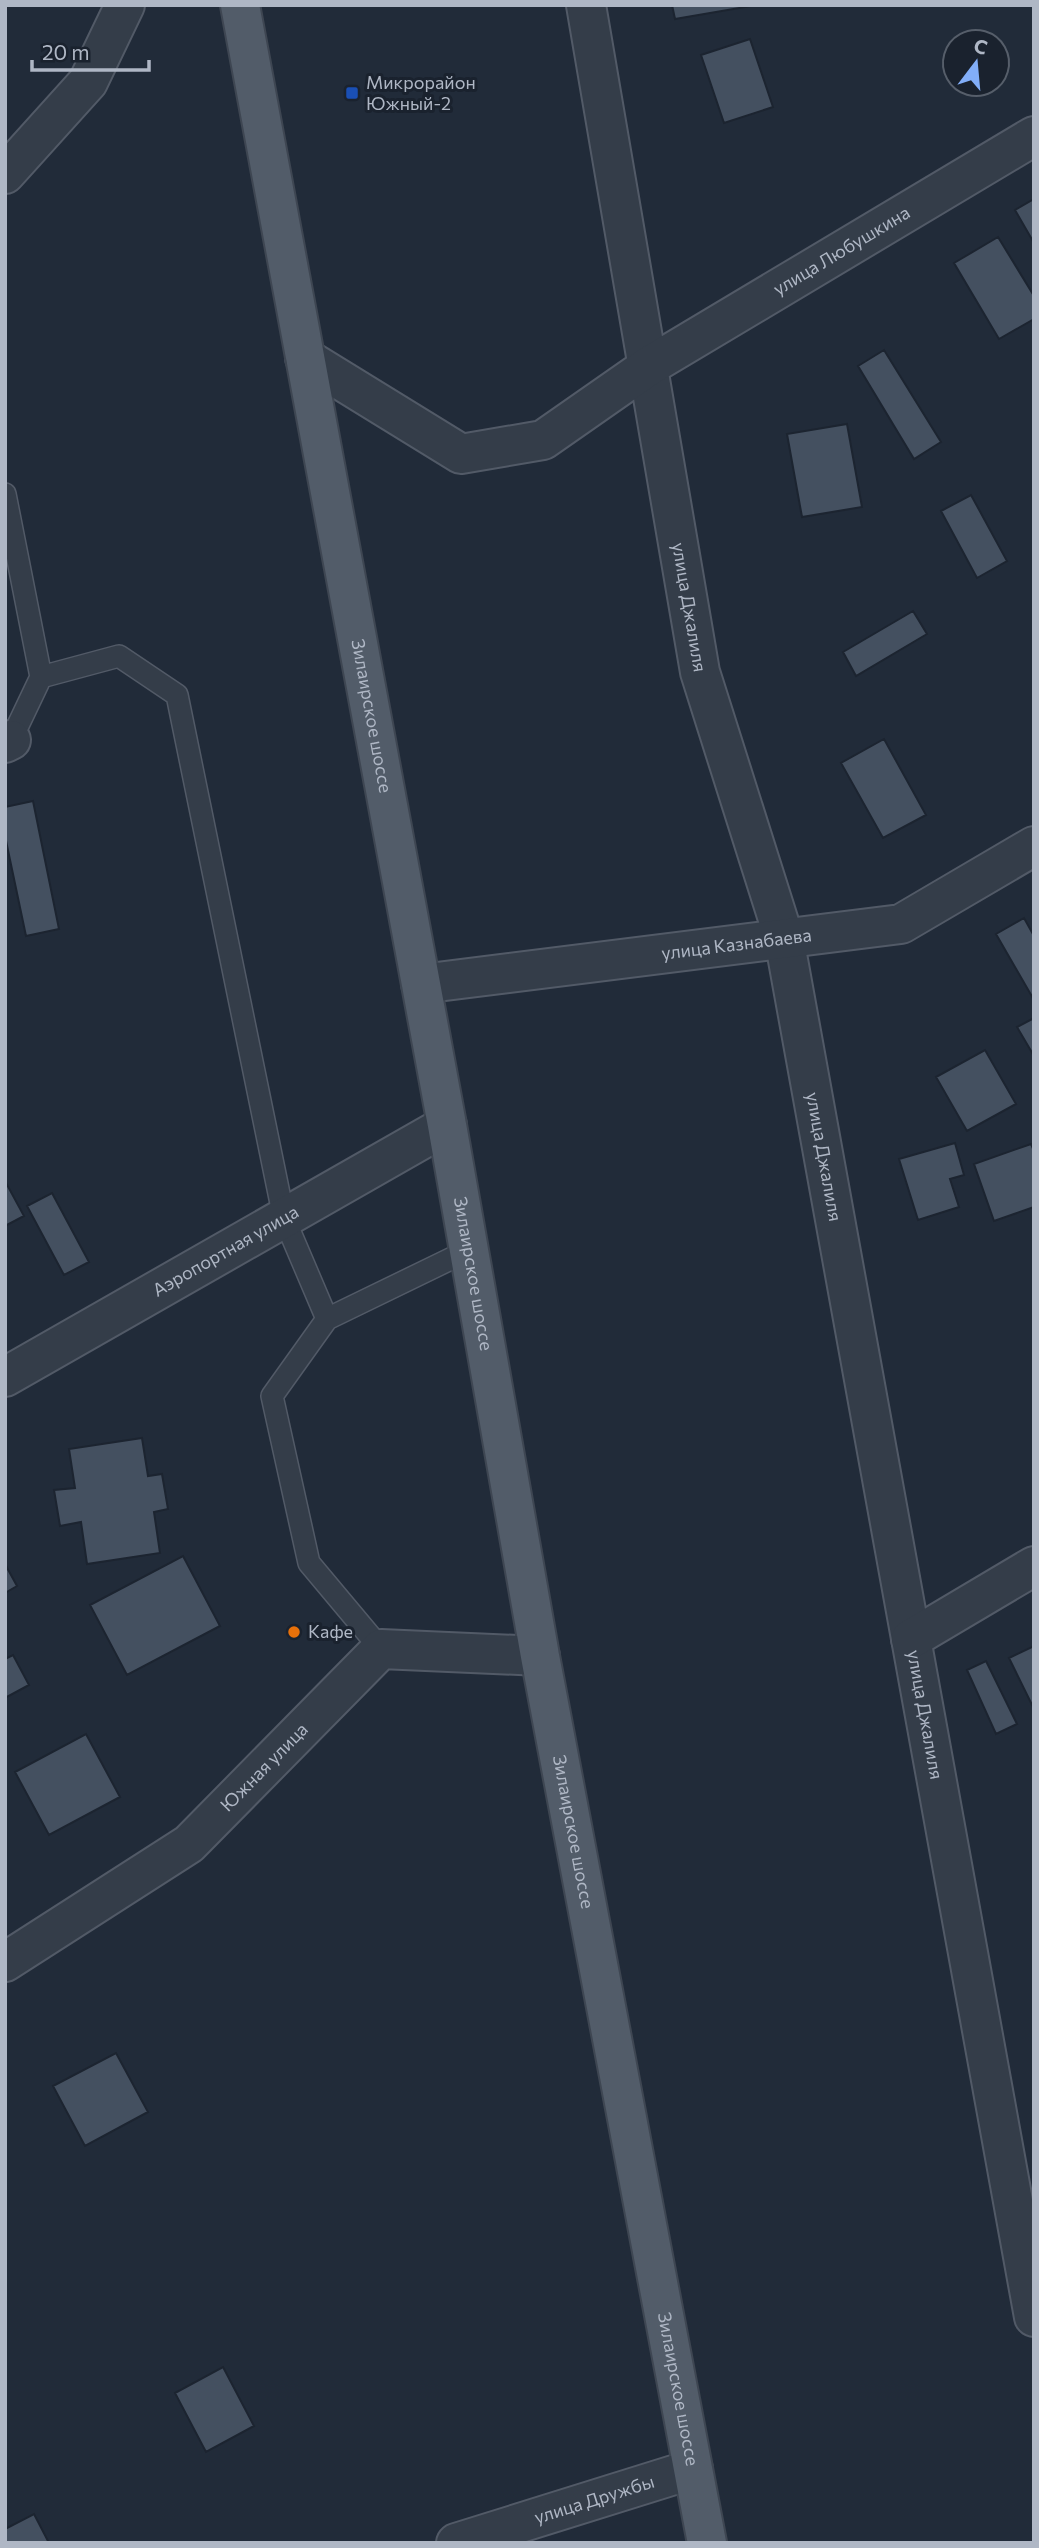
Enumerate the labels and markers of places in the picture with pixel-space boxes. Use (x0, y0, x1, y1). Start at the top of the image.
place label: Микрорайон Южный-2 (366, 71, 476, 114)
marker: Микрорайон Южный-2 (344, 85, 360, 101)
place label: Кафе (308, 1620, 353, 1642)
marker: Кафе (286, 1624, 302, 1640)

